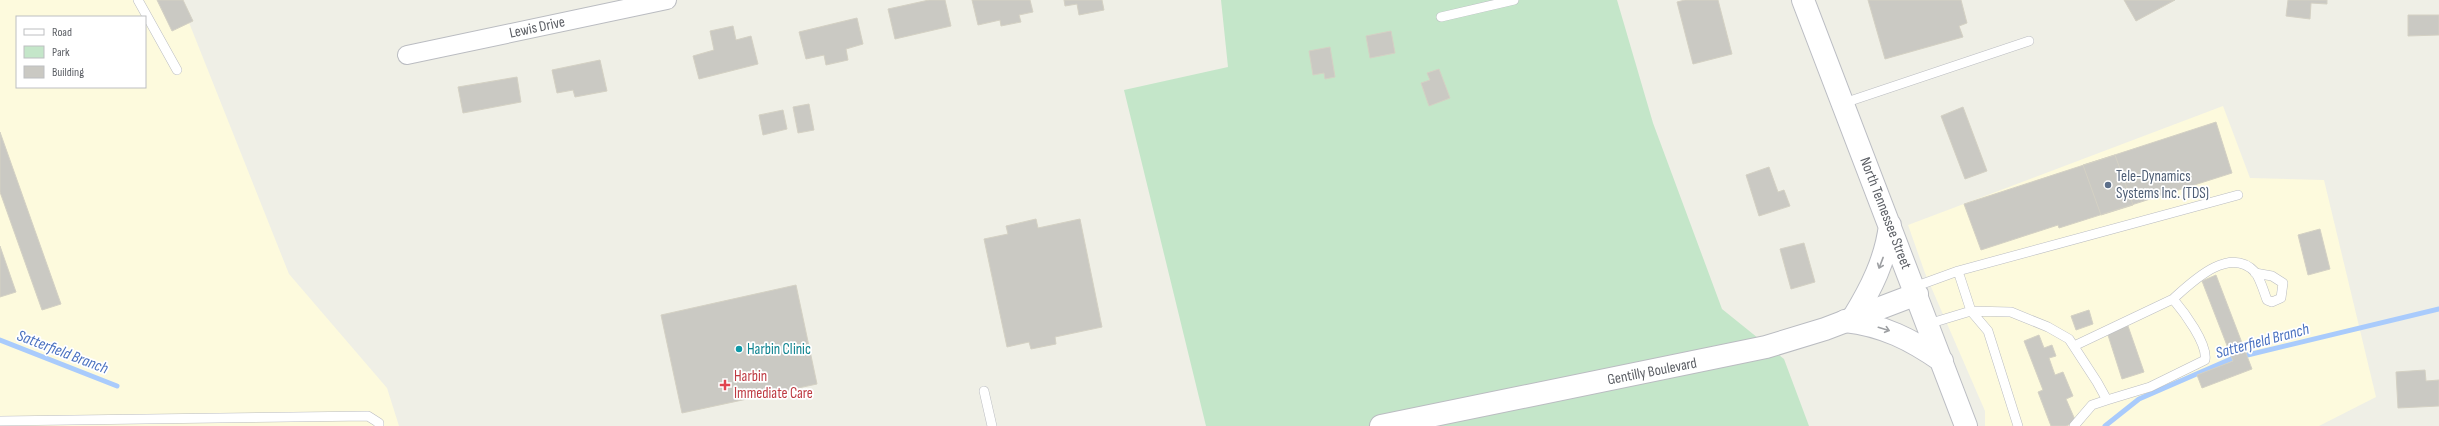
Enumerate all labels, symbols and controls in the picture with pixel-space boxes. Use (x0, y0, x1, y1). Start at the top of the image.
street label: Lewis Drive (507, 12, 567, 43)
legend (16, 16, 146, 88)
text: Road (52, 25, 72, 40)
text: Park (52, 45, 70, 60)
text: Building (52, 65, 84, 80)
street label: North Tennessee Street (1855, 154, 1916, 272)
place label: Tele-Dynamics Systems Inc. (TDS) (2116, 167, 2209, 203)
marker: Tele-Dynamics Systems Inc. (TDS) (2103, 180, 2113, 190)
one-way arrow (1877, 256, 1885, 268)
water label: Satterfield Branch (2214, 320, 2311, 363)
water label: Satterfield Branch (14, 326, 111, 379)
one-way arrow (1877, 326, 1890, 333)
place label: Harbin Clinic (747, 340, 811, 359)
marker: Harbin Clinic (734, 344, 744, 354)
street label: Gentilly Boulevard (1606, 354, 1698, 389)
place label: Harbin Immediate Care (734, 367, 813, 403)
marker: Harbin Immediate Care (719, 379, 731, 391)

